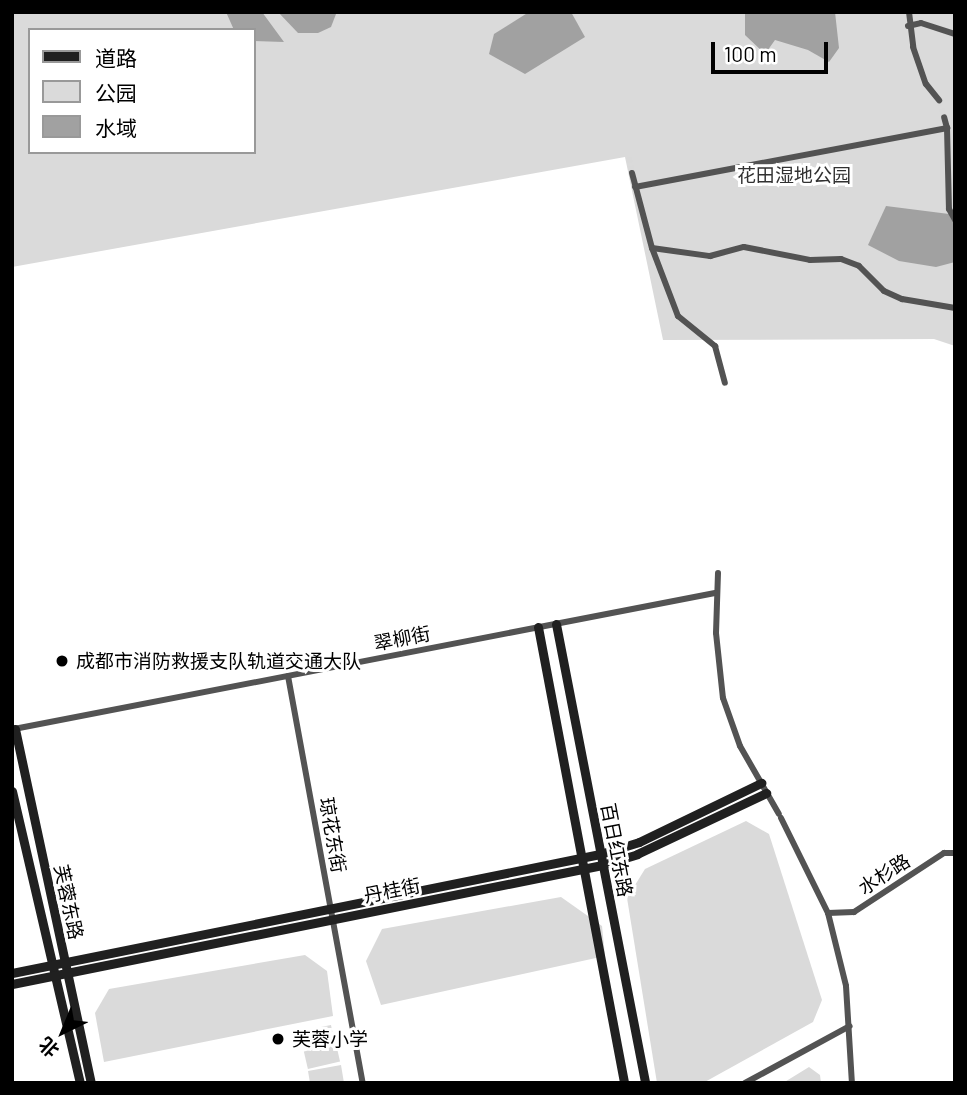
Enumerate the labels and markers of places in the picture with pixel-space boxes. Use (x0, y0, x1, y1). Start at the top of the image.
place label: 成都市消防救援支队轨道交通大队 (76, 650, 361, 672)
marker: 成都市消防救援支队轨道交通大队 (54, 653, 70, 669)
place label: 芙蓉小学 (292, 1028, 368, 1050)
marker: 芙蓉小学 (270, 1031, 286, 1047)

